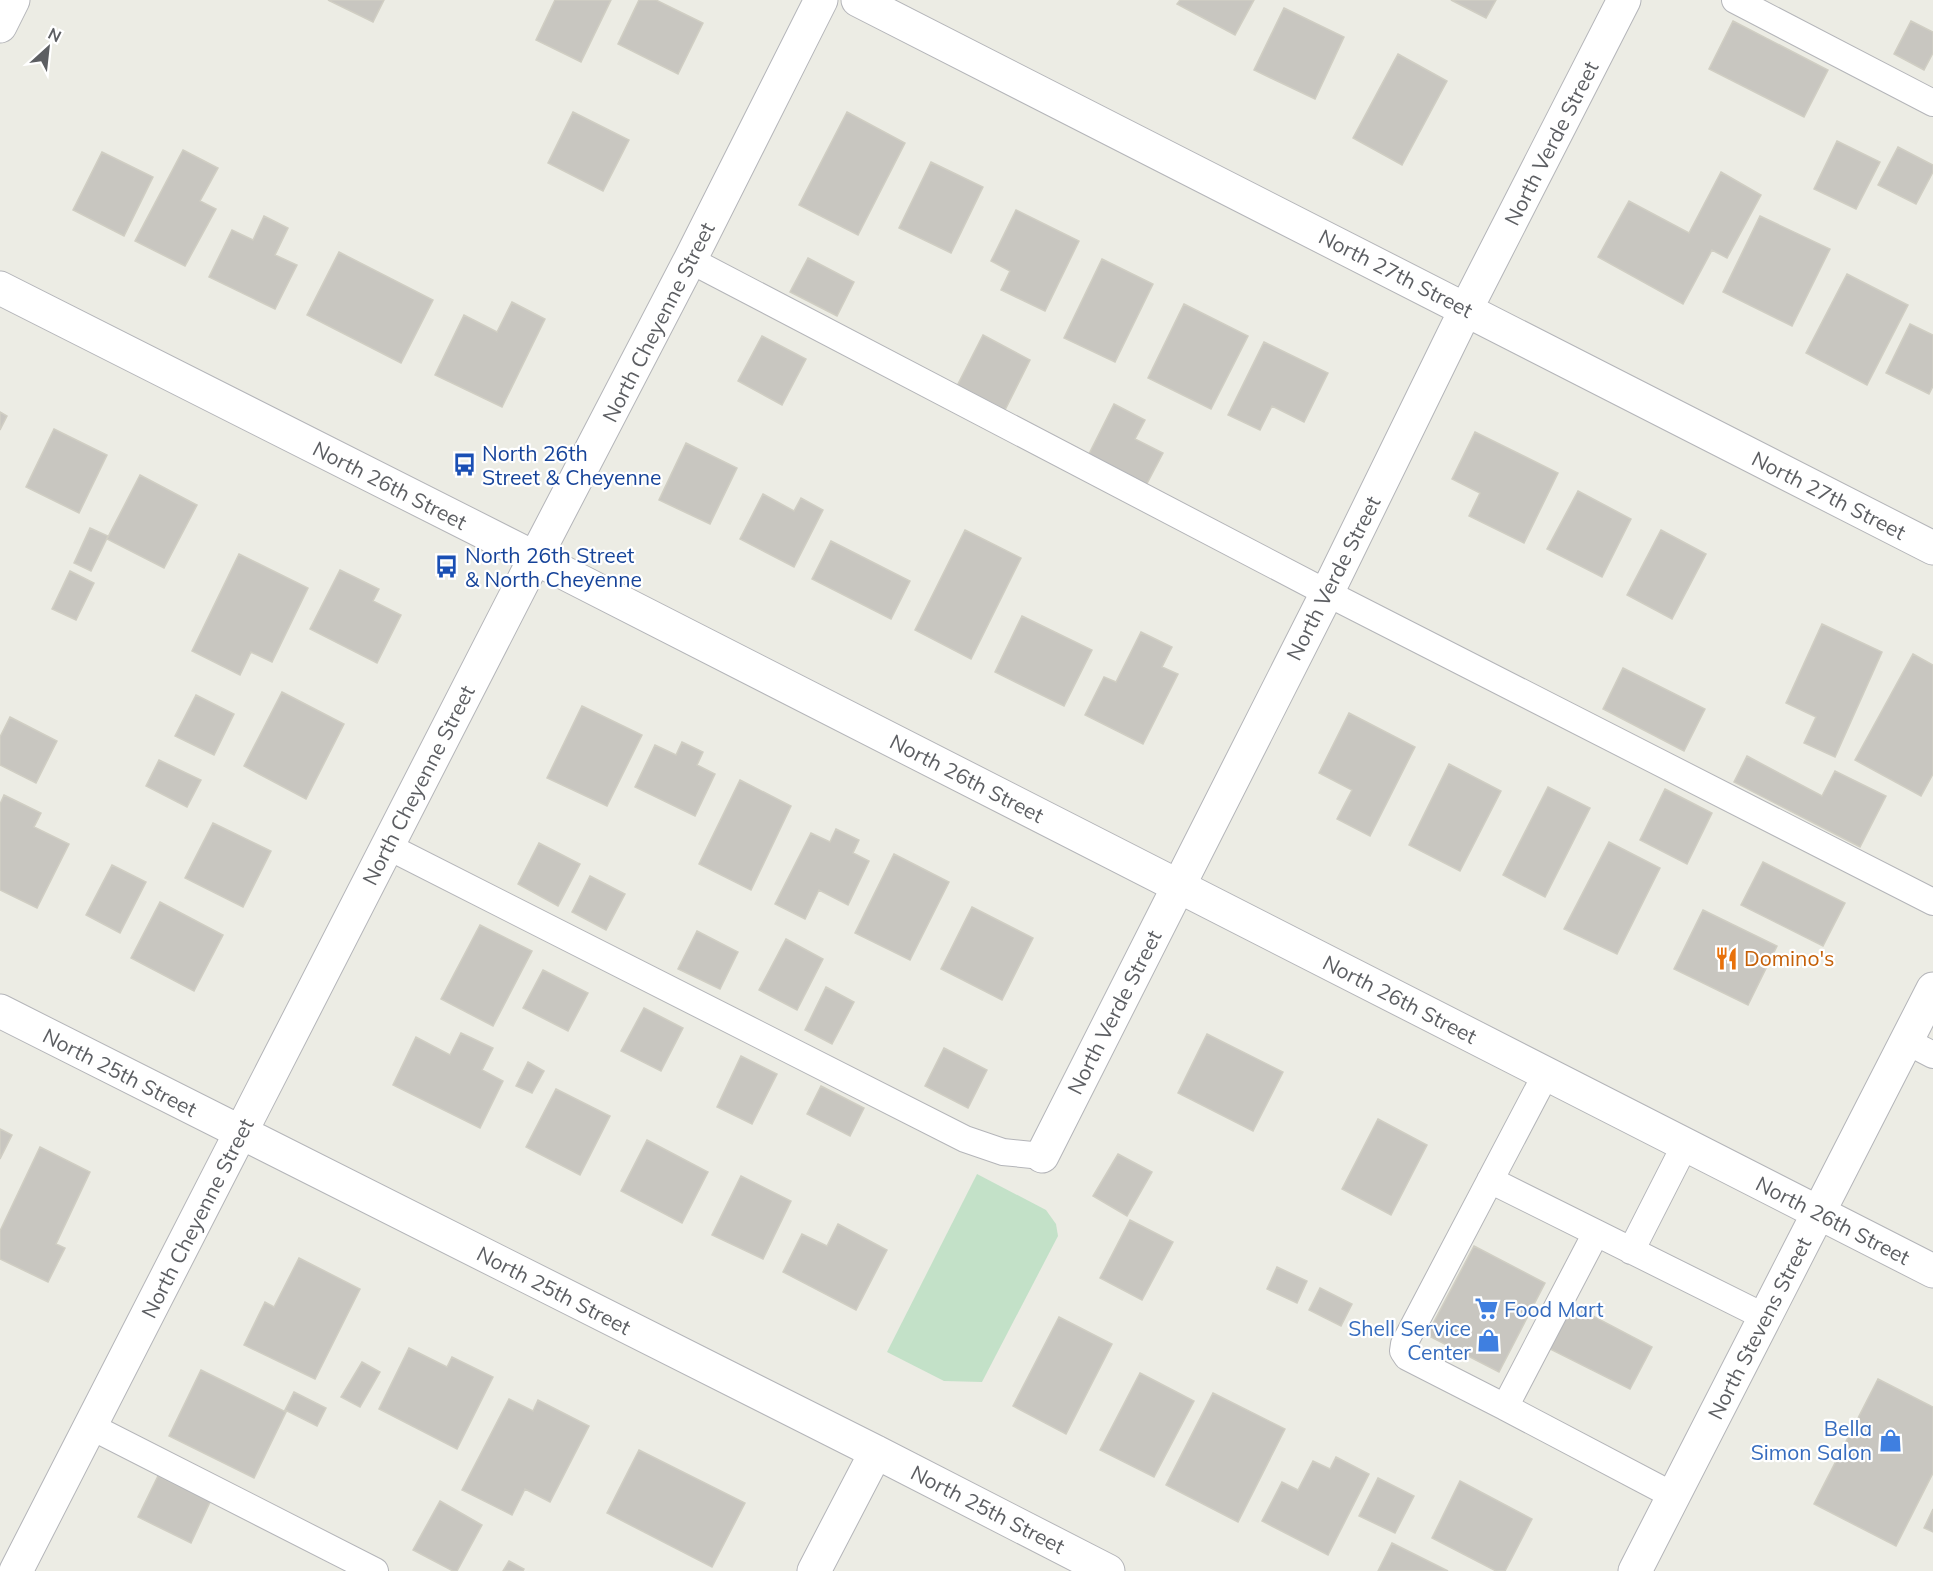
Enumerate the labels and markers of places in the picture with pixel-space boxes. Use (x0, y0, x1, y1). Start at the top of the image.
place label: North 26th Street & Cheyenne (482, 440, 662, 490)
bus stop icon: North 26th Street & Cheyenne (451, 452, 477, 478)
place label: North 26th Street & North Cheyenne (465, 542, 642, 592)
bus stop icon: North 26th Street & North Cheyenne (434, 554, 460, 580)
restaurant icon: Domino's (1713, 945, 1739, 971)
place label: Domino's (1744, 945, 1834, 971)
supermarket icon: Food Mart (1473, 1296, 1499, 1322)
place label: Food Mart (1504, 1296, 1604, 1322)
place label: Shell Service Center (1348, 1315, 1471, 1365)
shop icon: Shell Service Center (1476, 1327, 1502, 1353)
place label: Bella Simon Salon (1751, 1415, 1872, 1465)
shop icon: Bella Simon Salon (1877, 1427, 1903, 1453)

